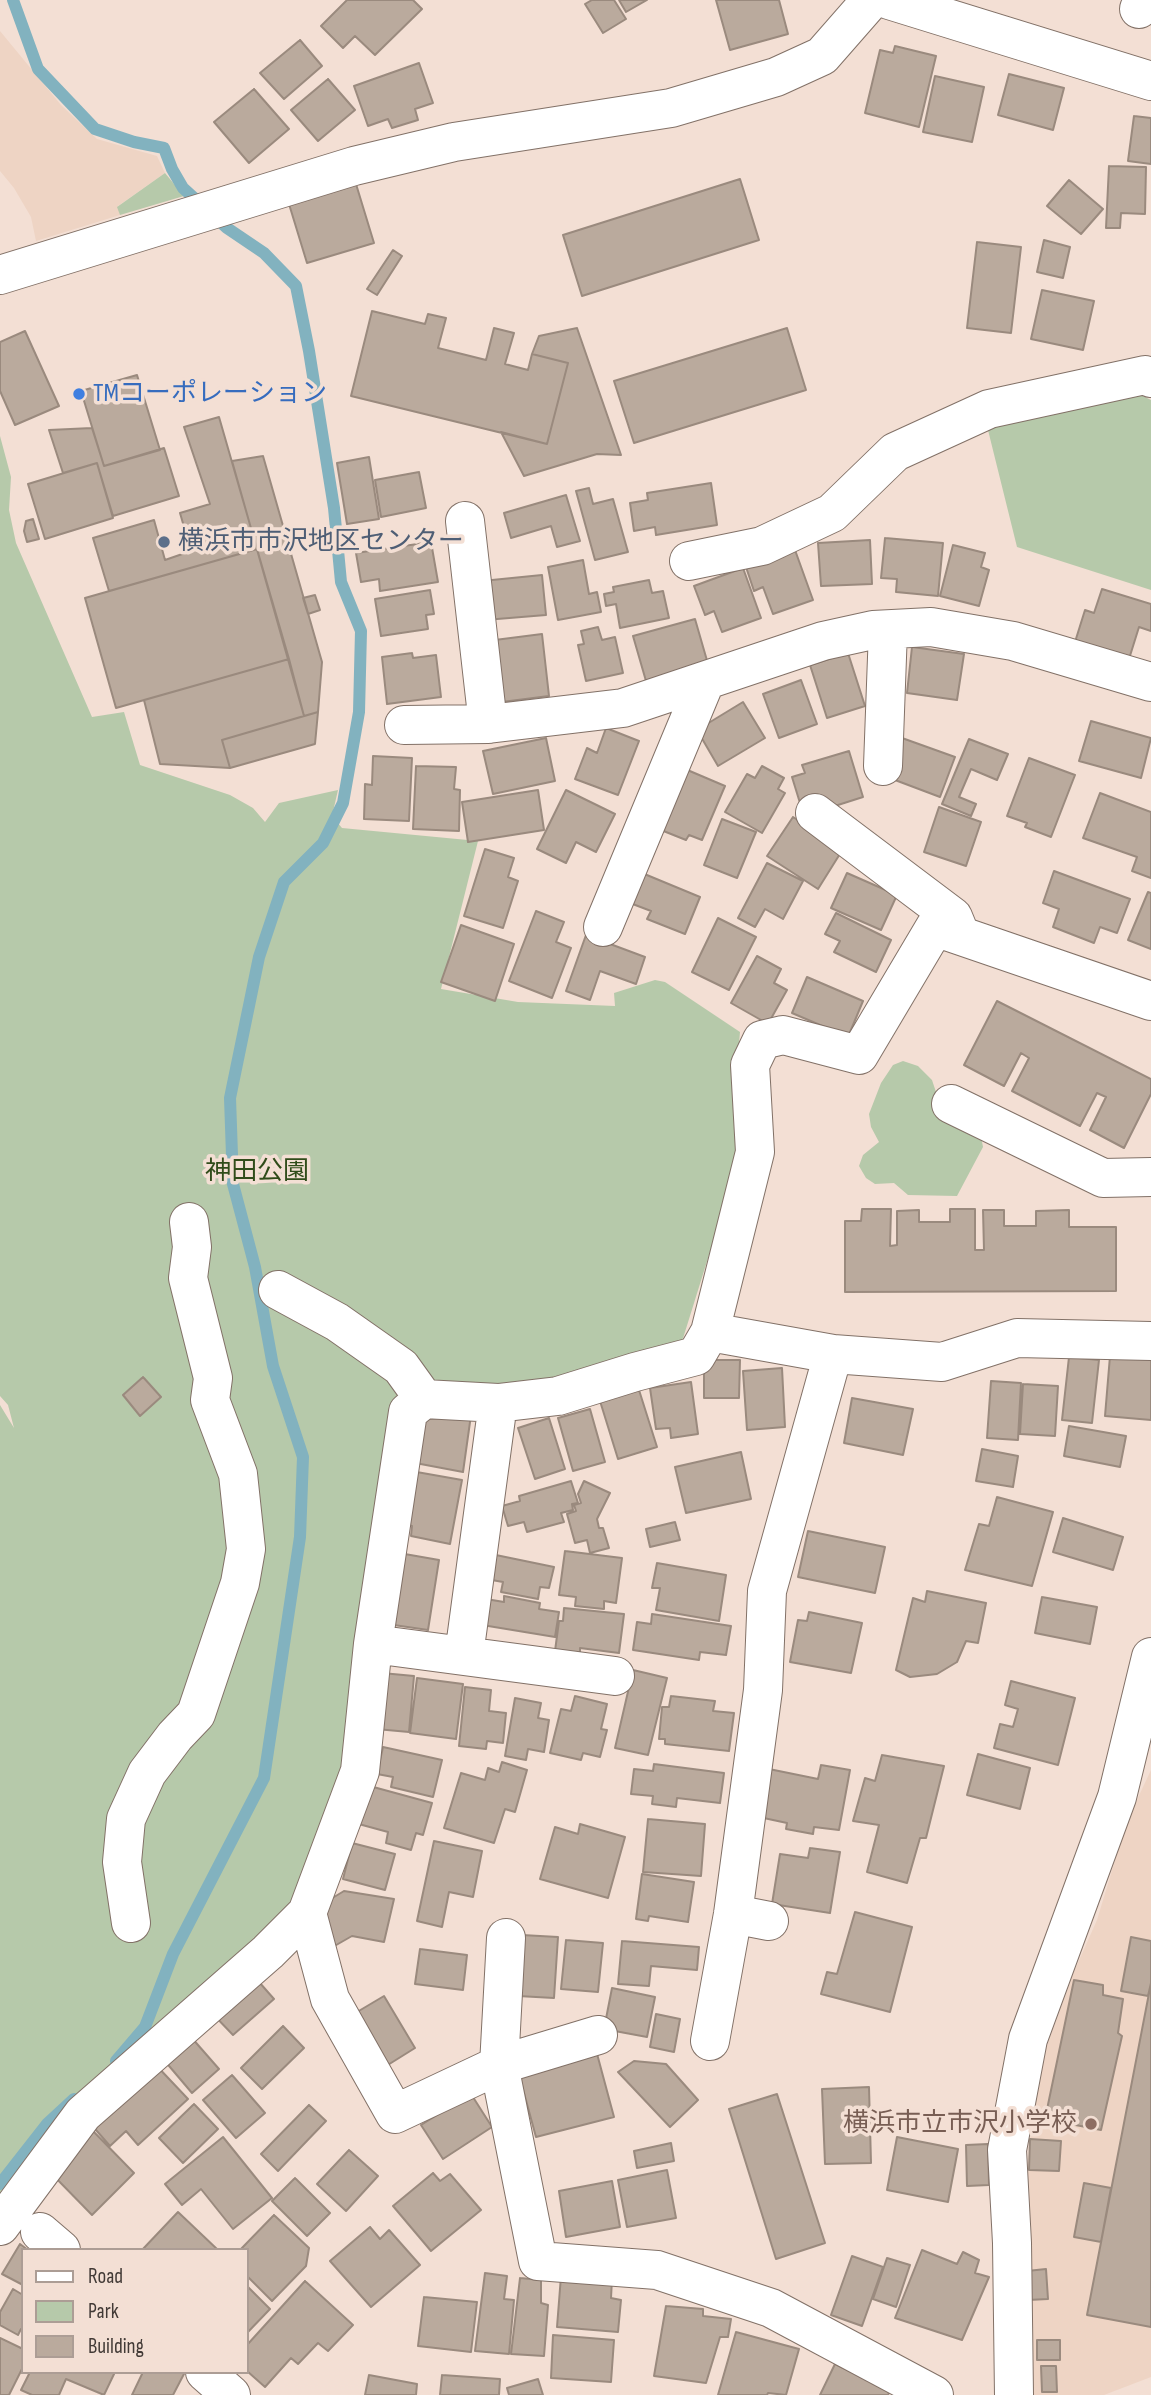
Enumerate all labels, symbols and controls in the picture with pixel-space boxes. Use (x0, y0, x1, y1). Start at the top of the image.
place label: TMコーポレーション (93, 378, 327, 410)
marker: TMコーポレーション (71, 386, 87, 402)
place label: 横浜市市沢地区センター (178, 526, 464, 558)
marker: 横浜市市沢地区センター (156, 534, 172, 550)
park label: 神田公園 (205, 1156, 309, 1188)
place label: 横浜市立市沢小学校 (843, 2108, 1077, 2140)
marker: 横浜市立市沢小学校 (1083, 2116, 1099, 2132)
legend (21, 2248, 248, 2374)
text: Road (88, 2264, 123, 2289)
text: Park (88, 2299, 119, 2324)
text: Building (88, 2334, 144, 2359)

